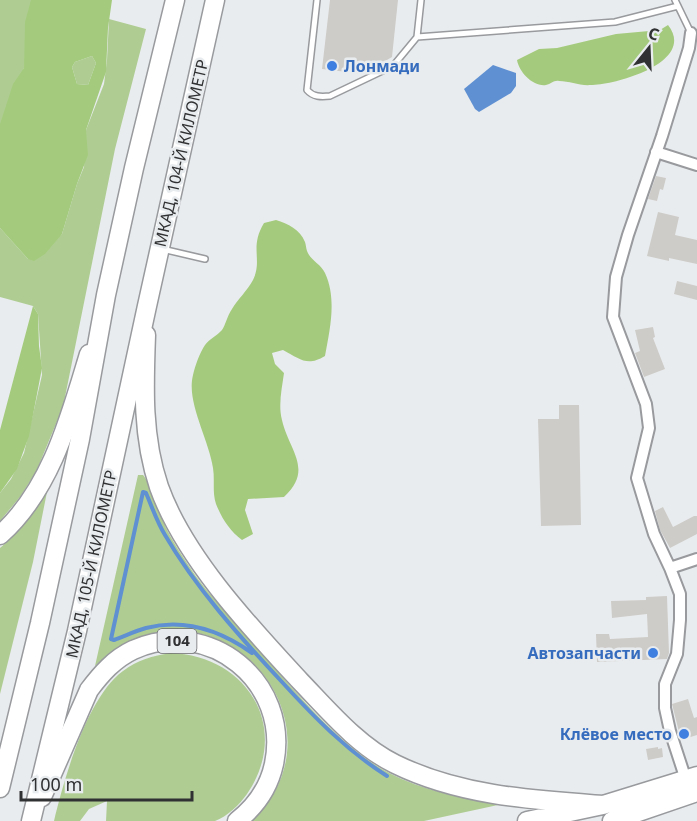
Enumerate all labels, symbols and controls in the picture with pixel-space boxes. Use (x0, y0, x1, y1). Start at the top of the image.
north arrow (619, 18, 679, 78)
text: С (645, 22, 662, 46)
place label: Лонмади (344, 55, 420, 77)
street label: МКАД, 104-Й КИЛОМЕТР (149, 57, 213, 249)
marker: Лонмади (325, 59, 339, 73)
street label: МКАД, 105-Й КИЛОМЕТР (60, 468, 122, 660)
road number: 104 (158, 629, 196, 653)
place label: Автозапчасти (528, 642, 641, 664)
marker: Автозапчасти (646, 646, 660, 660)
place label: Клёвое место (560, 723, 672, 745)
marker: Клёвое место (677, 727, 691, 741)
scale bar (21, 764, 192, 802)
text: 100 m (30, 772, 82, 796)

